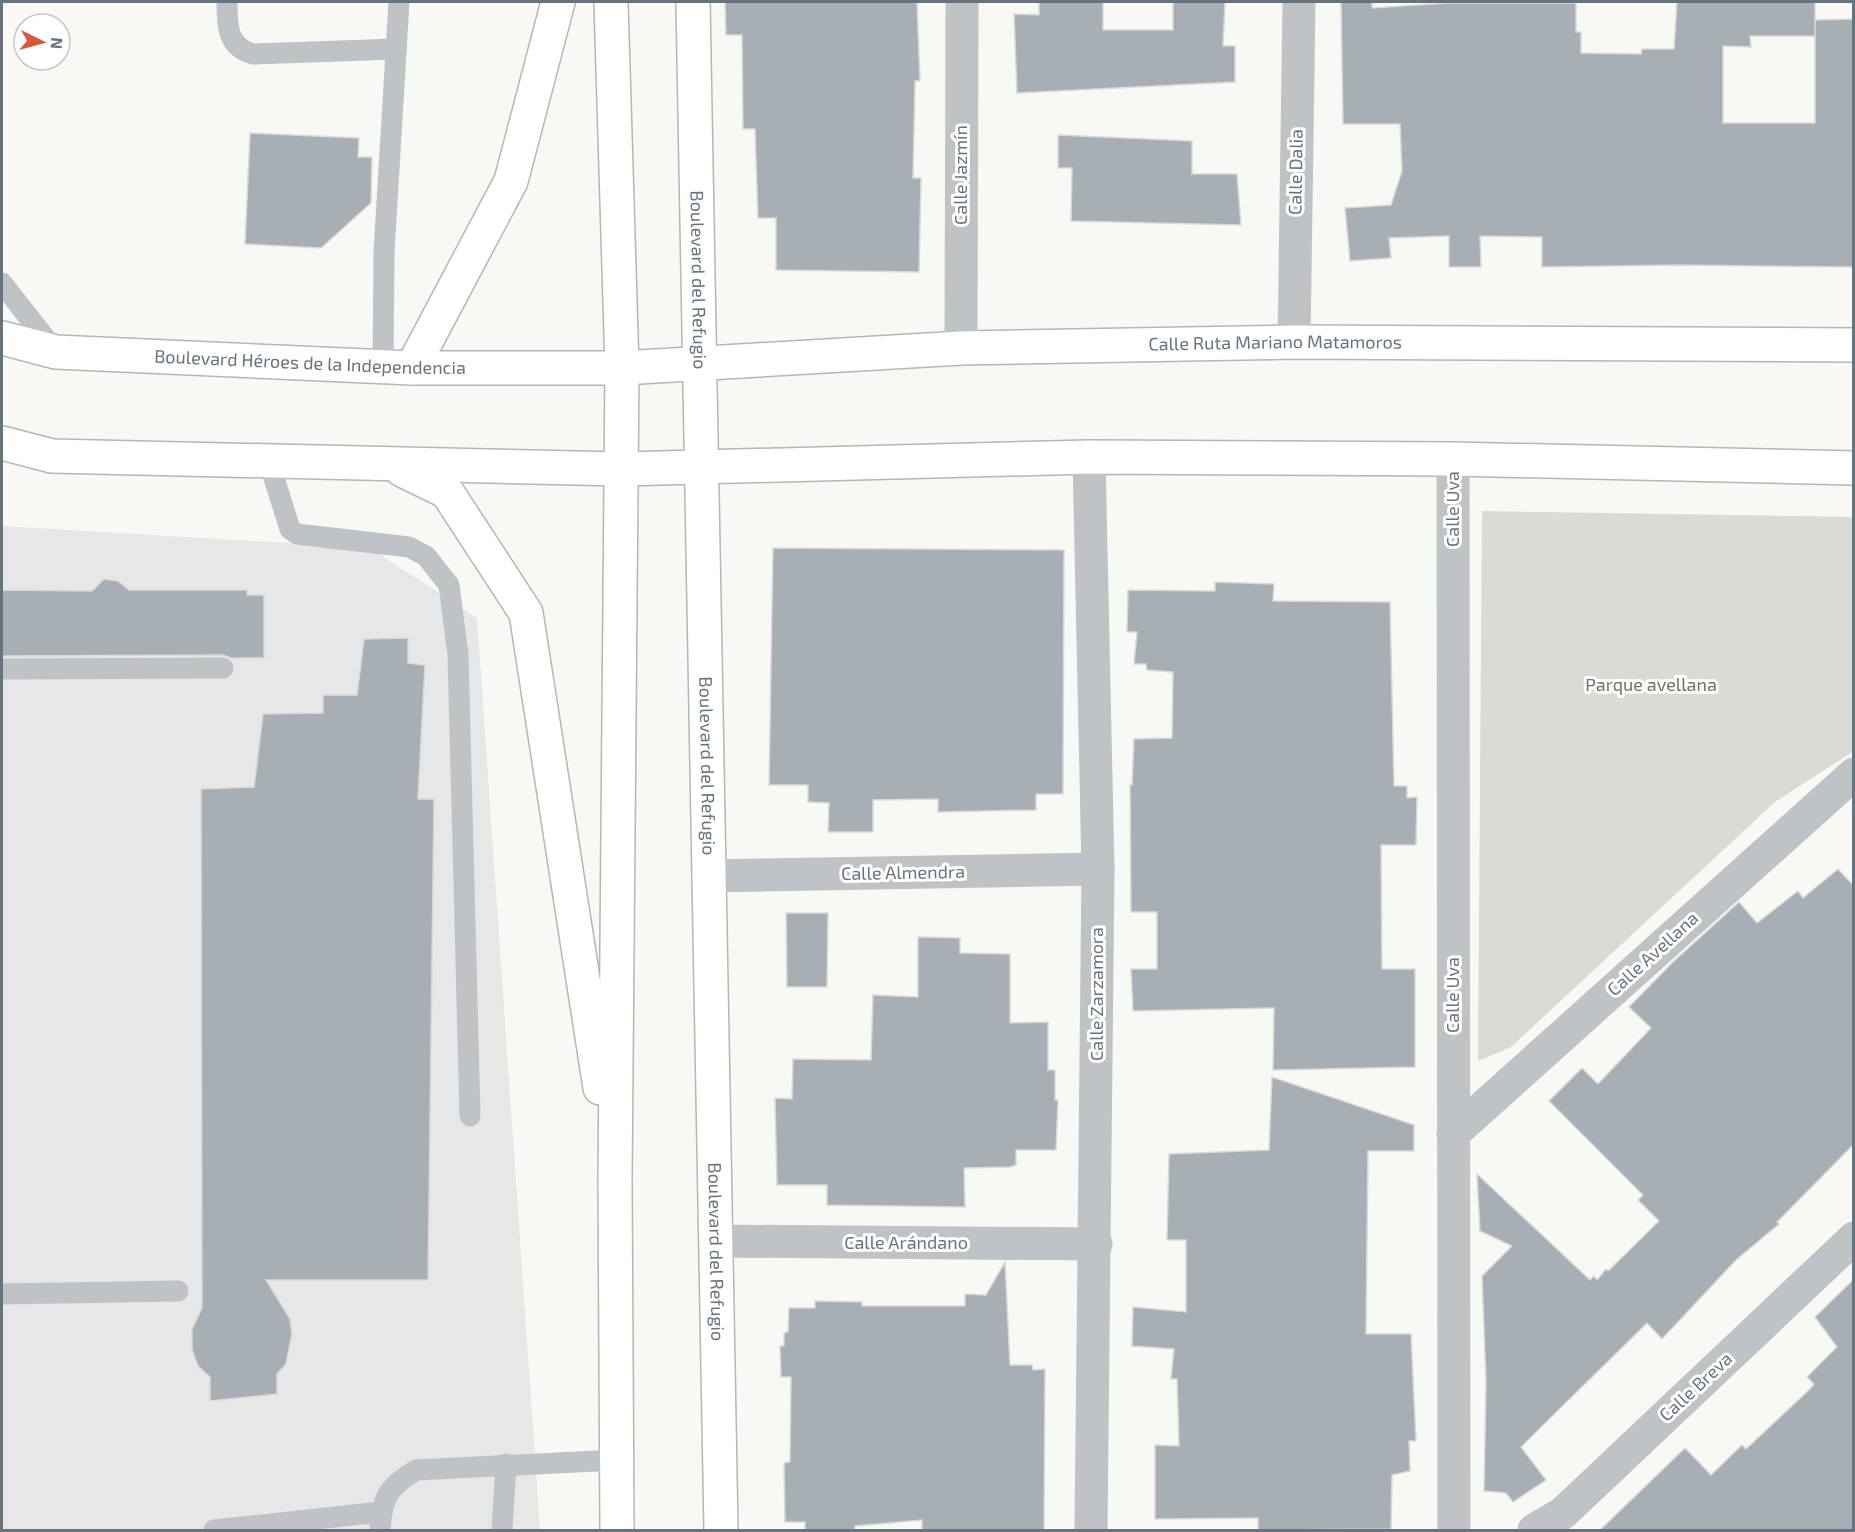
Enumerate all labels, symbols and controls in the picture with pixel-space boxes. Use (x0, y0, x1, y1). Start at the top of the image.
north arrow (12, 12, 72, 72)
text: N (47, 37, 67, 50)
street label: Calle Jazmín (949, 125, 971, 225)
street label: Calle Dalia (1283, 129, 1307, 215)
street label: Boulevard del Refugio (686, 190, 712, 370)
street label: Calle Ruta Mariano Matamoros (1148, 330, 1402, 355)
street label: Boulevard Héroes de la Independencia (154, 344, 466, 378)
street label: Calle Uva (1441, 471, 1463, 547)
park label: Parque avellana (1585, 673, 1717, 695)
street label: Boulevard del Refugio (695, 676, 721, 855)
street label: Calle Almendra (841, 860, 965, 884)
street label: Calle Avellana (1602, 907, 1702, 1000)
street label: Calle Zarzamora (1085, 927, 1107, 1061)
street label: Calle Uva (1441, 957, 1463, 1033)
street label: Boulevard del Refugio (704, 1162, 730, 1341)
street label: Calle Arándano (844, 1231, 968, 1253)
street label: Calle Breva (1654, 1347, 1736, 1426)

